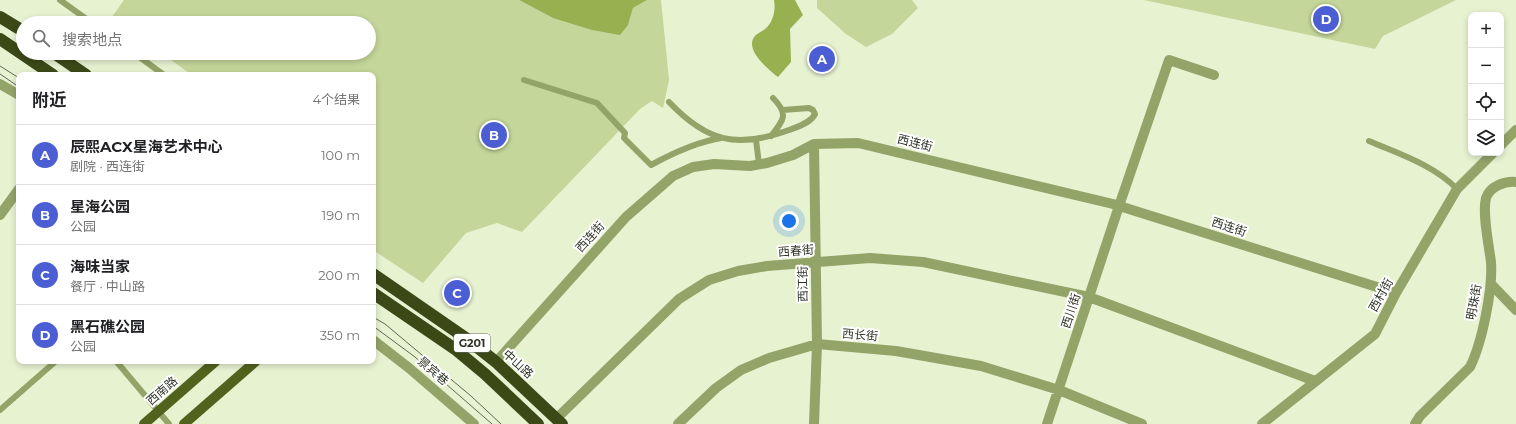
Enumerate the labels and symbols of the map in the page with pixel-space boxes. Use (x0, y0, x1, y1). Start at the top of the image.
pin: D (1313, 4, 1339, 34)
pin: A (809, 44, 835, 74)
pin: B (481, 120, 507, 150)
street label: 西连街 (896, 131, 934, 154)
your location (779, 211, 799, 231)
street label: 西连街 (1210, 214, 1249, 239)
street label: 西连街 (572, 218, 607, 255)
street label: 西春街 (777, 242, 814, 259)
street label: 西江街 (795, 266, 810, 302)
street label: 西村街 (1365, 275, 1396, 314)
pin: C (444, 278, 470, 308)
street label: 明珠街 (1463, 283, 1484, 321)
street label: 西川街 (1058, 291, 1083, 330)
street label: 西长街 (841, 325, 879, 344)
road number: G201 (454, 334, 490, 352)
street label: 中山路 (500, 346, 537, 381)
street label: 景宾巷 (415, 353, 452, 388)
street label: 西南路 (143, 373, 180, 408)

